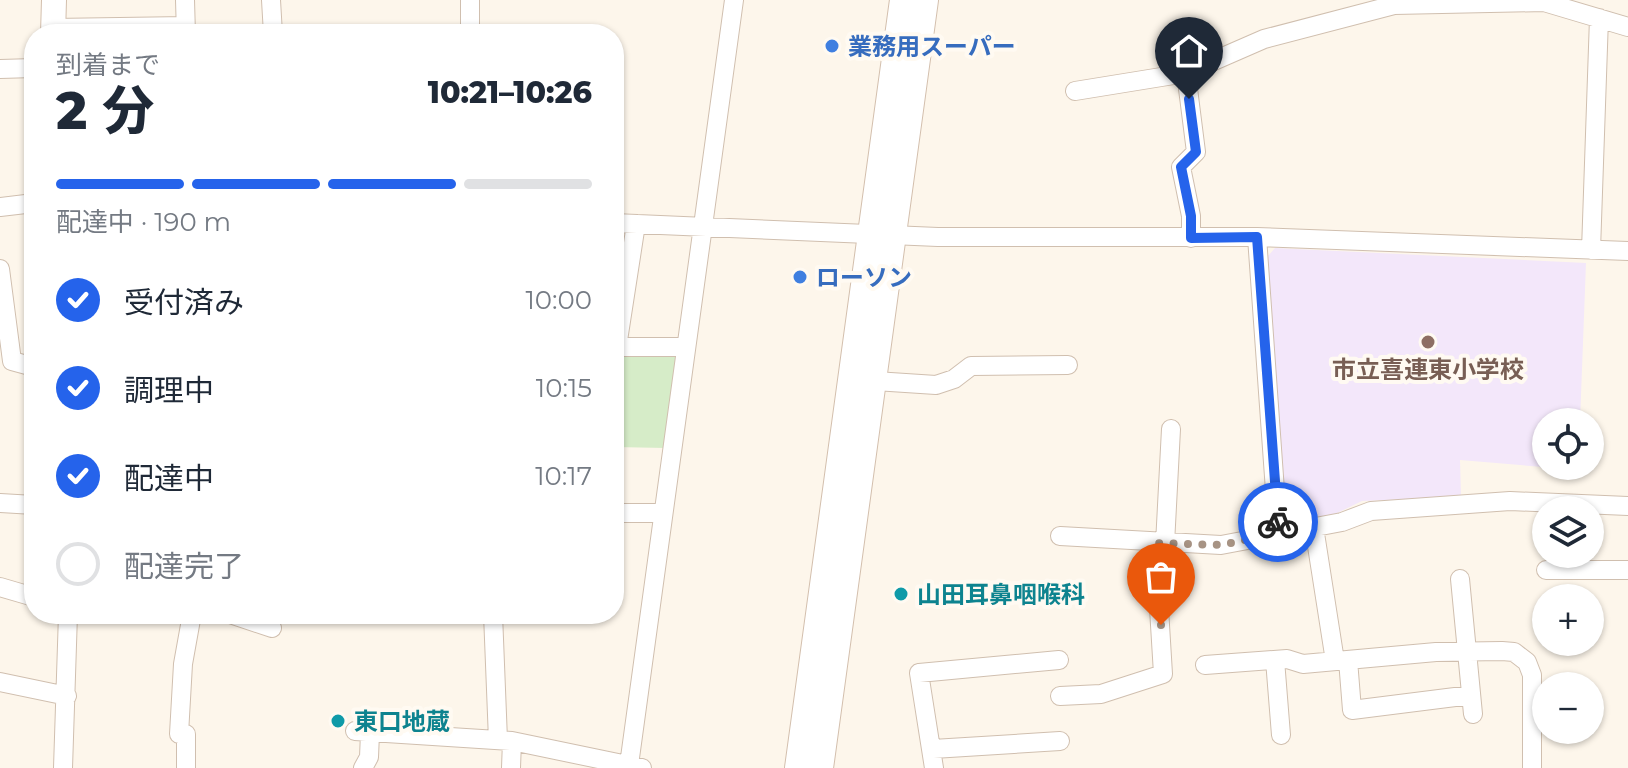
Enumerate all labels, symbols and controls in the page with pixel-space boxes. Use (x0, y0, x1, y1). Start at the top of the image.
pin (1155, 17, 1223, 99)
icon: home (1167, 29, 1211, 73)
place label: 業務用スーパー (848, 32, 1016, 61)
marker: 業務用スーパー (823, 37, 841, 55)
text: 到着まで (56, 49, 160, 81)
text: 10:21–10:26 (428, 74, 592, 111)
text: 2 分 (56, 79, 154, 142)
text: 配達中 · 190 m (56, 206, 231, 238)
place label: ローソン (816, 263, 912, 292)
marker: ローソン (791, 268, 809, 286)
icon: check (56, 278, 100, 322)
text: 受付済み (124, 284, 244, 321)
text: 10:00 (525, 284, 592, 316)
marker: 市立喜連東小学校 (1419, 333, 1437, 351)
place label: 市立喜連東小学校 (1332, 355, 1524, 384)
icon: check (56, 366, 100, 410)
text: 調理中 (124, 372, 214, 409)
text: 10:15 (536, 372, 592, 404)
map controls (1532, 408, 1604, 744)
button: locate (1532, 408, 1604, 480)
icon: check (56, 454, 100, 498)
text: 配達中 (124, 460, 214, 497)
text: 10:17 (535, 460, 592, 492)
courier (1238, 482, 1318, 562)
button: layers (1532, 496, 1604, 568)
icon: bike (1256, 500, 1300, 544)
pin (1127, 543, 1195, 625)
text: 配達完了 (124, 548, 244, 585)
icon: bag (1139, 555, 1183, 599)
place label: 山田耳鼻咽喉科 (917, 580, 1085, 609)
button: + (1532, 584, 1604, 656)
marker: 山田耳鼻咽喉科 (892, 585, 910, 603)
button: − (1532, 672, 1604, 744)
place label: 東口地蔵 (354, 707, 450, 736)
marker: 東口地蔵 (329, 712, 347, 730)

